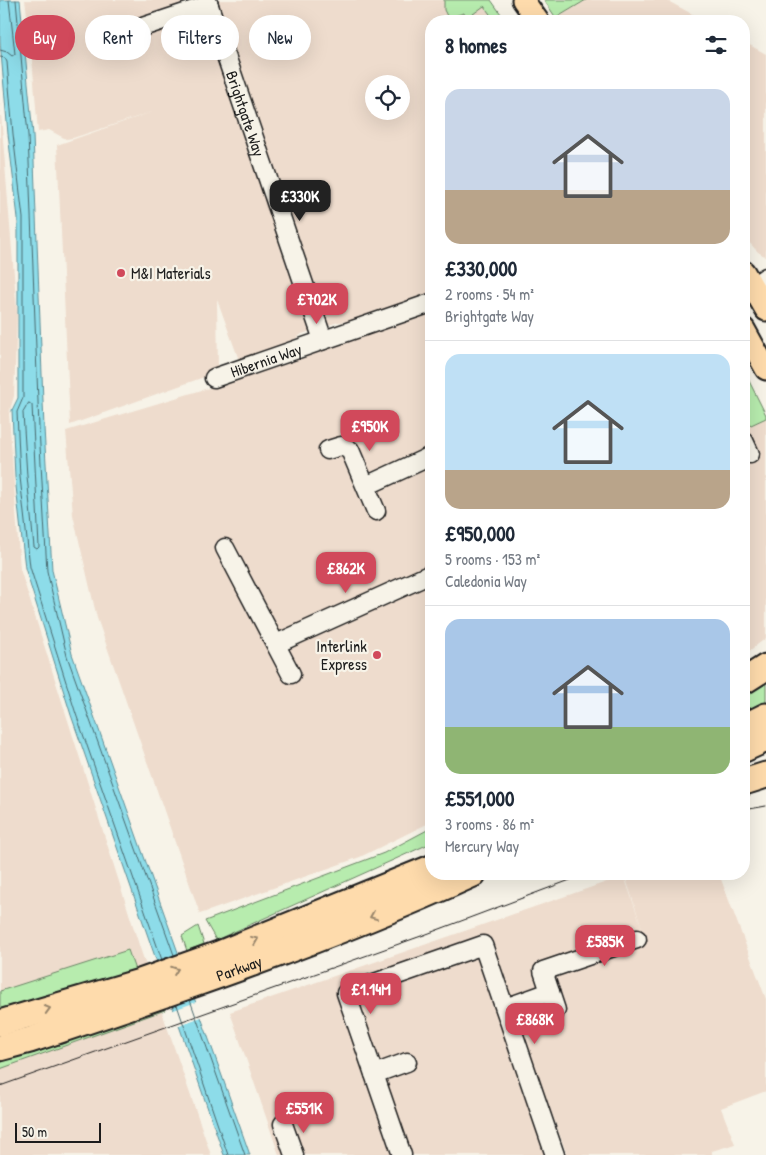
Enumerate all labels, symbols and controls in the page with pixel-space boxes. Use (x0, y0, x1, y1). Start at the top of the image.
chip: Buy (15, 15, 75, 60)
chip: Rent (85, 15, 151, 60)
chip: Filters (161, 15, 239, 60)
chip: New (249, 15, 311, 60)
text: 8 homes (445, 31, 507, 60)
icon: filters (702, 31, 730, 59)
street label: Brightgate Way (221, 68, 271, 160)
map controls (365, 75, 410, 120)
button: locate (365, 75, 410, 120)
icon: home (543, 121, 633, 211)
pin: £330K (265, 180, 335, 222)
text: £330K (281, 185, 319, 207)
text: £330,000 (445, 254, 517, 283)
place label: M&I Materials (131, 262, 211, 284)
marker: M&I Materials (115, 267, 127, 279)
pin: £702K (282, 282, 352, 325)
text: 2 rooms · 54 m² (445, 283, 534, 305)
text: £702K (297, 288, 337, 310)
text: Brightgate Way (445, 305, 534, 327)
street label: Hibernia Way (227, 337, 305, 383)
icon: home (543, 387, 633, 477)
pin: £950K (335, 410, 405, 452)
text: £950K (352, 415, 388, 437)
text: £950,000 (445, 519, 515, 548)
text: 5 rooms · 153 m² (445, 548, 540, 570)
pin: £862K (311, 552, 381, 594)
text: £862K (327, 557, 365, 579)
text: Caledonia Way (445, 570, 527, 592)
place label: Interlink Express (316, 635, 367, 675)
marker: Interlink Express (371, 649, 383, 661)
icon: home (543, 652, 633, 742)
text: £551,000 (445, 784, 514, 813)
text: 3 rooms · 86 m² (445, 813, 534, 835)
text: Mercury Way (445, 835, 519, 857)
one-way arrow (369, 910, 378, 921)
pin: £585K (570, 924, 640, 967)
text: £585K (586, 930, 624, 952)
one-way arrow (250, 935, 259, 946)
street label: Parkway (213, 950, 265, 986)
one-way arrow (170, 966, 178, 976)
pin: £1.14M (330, 972, 412, 1015)
text: £1.14M (351, 978, 391, 1000)
pin: £868K (500, 1002, 570, 1045)
one-way arrow (42, 1005, 50, 1015)
text: £868K (516, 1008, 554, 1030)
pin: £551K (269, 1092, 339, 1134)
text: £551K (286, 1097, 322, 1119)
scale bar (15, 1120, 101, 1143)
text: 50 m (22, 1122, 47, 1141)

